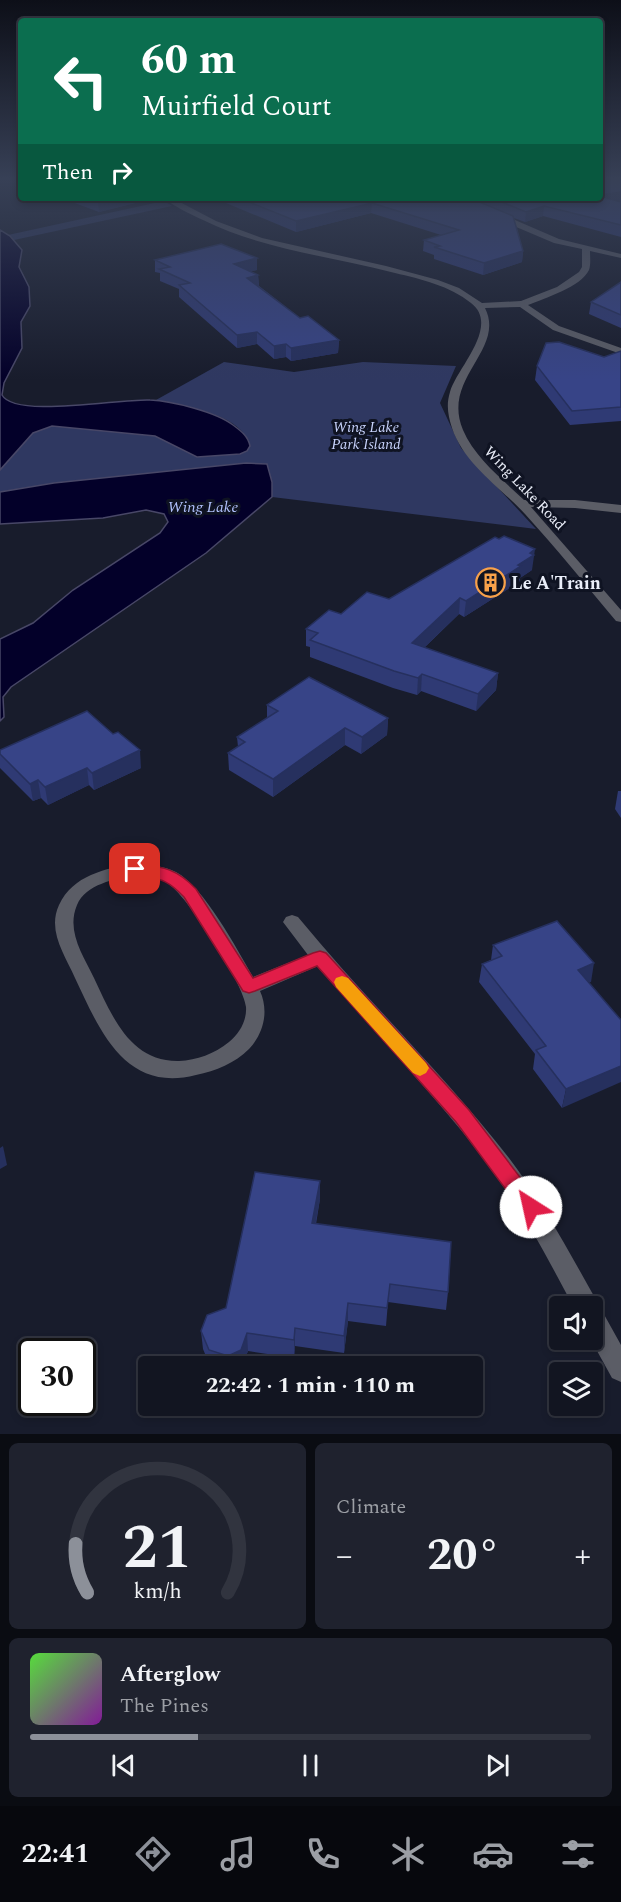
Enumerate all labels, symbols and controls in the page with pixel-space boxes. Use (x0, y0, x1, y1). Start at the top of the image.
text: 60 m (141, 29, 236, 92)
icon: left (42, 42, 120, 120)
text: Muirfield Court (141, 86, 332, 128)
text: Then (42, 156, 93, 189)
icon: right (105, 156, 138, 189)
park label: Wing Lake Park Island (331, 416, 401, 456)
street label: Wing Lake Road (478, 441, 571, 536)
water label: Wing Lake (168, 495, 238, 519)
building icon: Le A'Train (474, 567, 506, 599)
place label: Le A'Train (511, 570, 601, 597)
pin (109, 843, 160, 894)
icon: arrive (118, 852, 151, 885)
position arrow (499, 1175, 563, 1239)
map controls (549, 1296, 603, 1416)
button: sound (549, 1296, 603, 1350)
speed limit sign: 30 (18, 1338, 96, 1416)
button: layers (549, 1362, 603, 1416)
text: 22:42 · 1 min · 110 m (206, 1369, 415, 1402)
text: Climate (336, 1492, 406, 1522)
text: 21 (122, 1501, 193, 1596)
text: 20° (427, 1521, 500, 1590)
text: − (336, 1531, 353, 1581)
text: + (575, 1531, 591, 1581)
text: km/h (133, 1575, 182, 1608)
text: Afterglow (120, 1658, 220, 1691)
text: The Pines (120, 1691, 209, 1721)
icon: previous (107, 1749, 140, 1782)
icon: pause (294, 1749, 327, 1782)
icon: next (481, 1749, 514, 1782)
text: 22:41 (22, 1833, 89, 1875)
icon: directions (132, 1833, 174, 1875)
icon: music (217, 1833, 259, 1875)
icon: phone (302, 1833, 344, 1875)
icon: climate (387, 1833, 429, 1875)
icon: car (472, 1833, 514, 1875)
icon: filters (557, 1833, 599, 1875)

